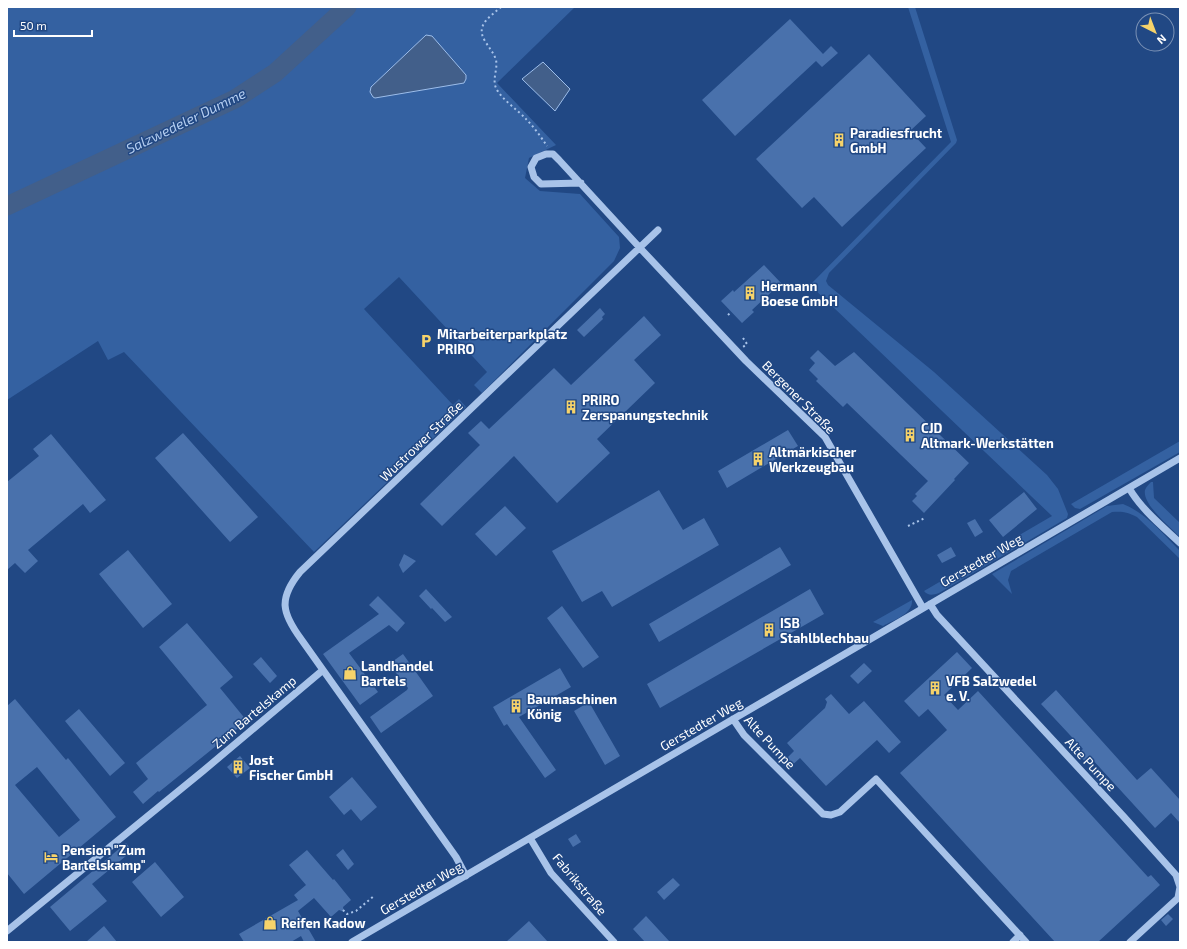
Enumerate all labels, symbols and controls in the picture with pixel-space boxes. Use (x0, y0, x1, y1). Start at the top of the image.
scale bar (14, 12, 92, 38)
north arrow (1135, 12, 1175, 52)
text: 50 m (20, 18, 47, 32)
text: N (1155, 32, 1169, 47)
water label: Salzwedeler Dumme (123, 84, 249, 157)
place label: Paradiesfrucht GmbH (850, 125, 943, 156)
building icon: Paradiesfrucht GmbH (831, 132, 847, 148)
place label: Hermann Boese GmbH (761, 278, 838, 309)
building icon: Hermann Boese GmbH (742, 285, 758, 301)
place label: Mitarbeiterparkplatz PRIRO (437, 326, 567, 357)
parking icon: Mitarbeiterparkplatz PRIRO (418, 333, 434, 349)
street label: Bergener Straße (759, 357, 839, 437)
place label: PRIRO Zerspanungstechnik (582, 392, 709, 423)
street label: Wustrower Straße (376, 397, 466, 485)
building icon: PRIRO Zerspanungstechnik (563, 399, 579, 415)
place label: CJD Altmark-Werkstätten (921, 420, 1054, 451)
building icon: CJD Altmark-Werkstätten (902, 427, 918, 443)
place label: Altmärkischer Werkzeugbau (769, 444, 857, 475)
building icon: Altmärkischer Werkzeugbau (750, 451, 766, 467)
street label: Gerstedter Weg (937, 530, 1025, 590)
place label: ISB Stahlblechbau (780, 615, 869, 646)
building icon: ISB Stahlblechbau (761, 622, 777, 638)
place label: Landhandel Bartels (361, 658, 434, 689)
shop icon: Landhandel Bartels (342, 665, 358, 681)
street label: Zum Bartelskamp (209, 672, 299, 752)
place label: VFB Salzwedel e. V. (946, 673, 1037, 704)
building icon: VFB Salzwedel e. V. (927, 680, 943, 696)
place label: Baumaschinen König (527, 691, 617, 722)
street label: Gerstedter Weg (657, 694, 745, 754)
building icon: Baumaschinen König (508, 698, 524, 714)
street label: Alte Pumpe (741, 712, 799, 772)
street label: Alte Pumpe (1062, 734, 1120, 794)
place label: Jost Fischer GmbH (249, 752, 333, 783)
building icon: Jost Fischer GmbH (230, 759, 246, 775)
place label: Pension "Zum Bartelskamp" (62, 842, 146, 873)
hotel icon: Pension "Zum Bartelskamp" (43, 849, 59, 865)
street label: Fabrikstraße (549, 850, 611, 918)
street label: Gerstedter Weg (377, 858, 465, 918)
shop icon: Reifen Kadow (262, 915, 278, 931)
place label: Reifen Kadow (281, 915, 365, 931)

